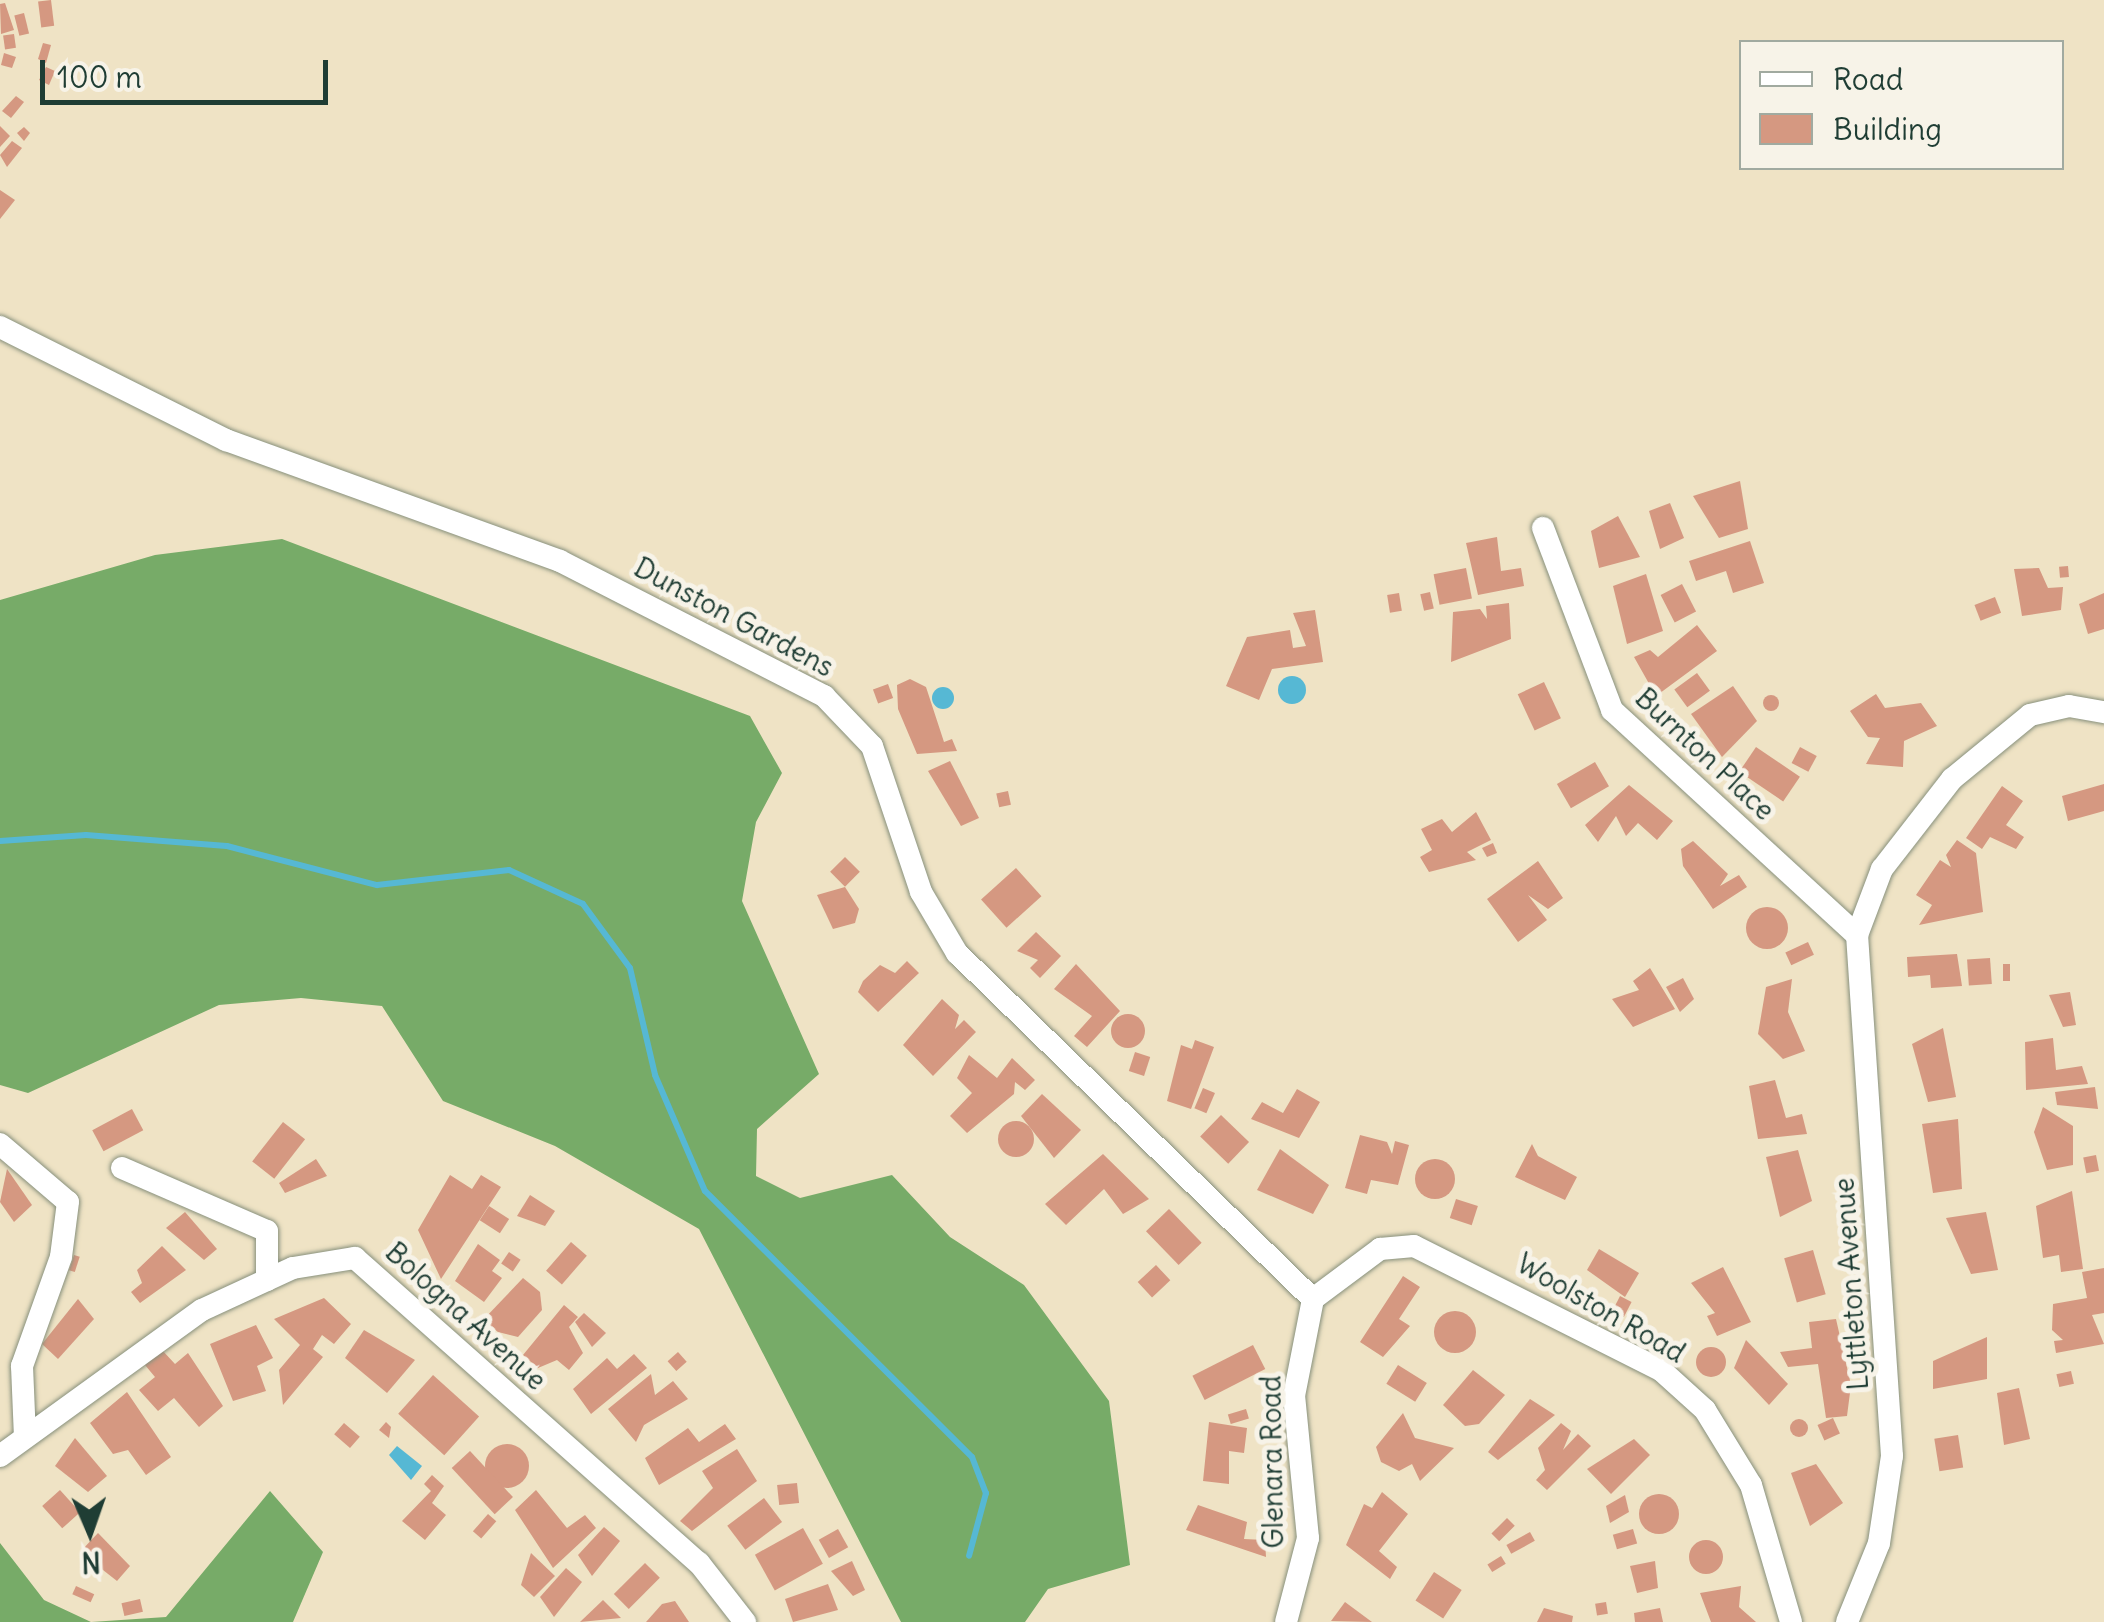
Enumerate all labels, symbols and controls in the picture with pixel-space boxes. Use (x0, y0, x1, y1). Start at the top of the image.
scale bar (45, 40, 332, 102)
legend (1739, 40, 2064, 170)
text: 100 m (57, 58, 142, 96)
text: Road (1833, 60, 1903, 98)
text: Building (1833, 110, 1942, 148)
street label: Dunston Gardens (629, 550, 839, 684)
street label: Burnton Place (1628, 681, 1782, 827)
street label: Lyttleton Avenue (1827, 1177, 1875, 1391)
street label: Bologna Avenue (379, 1235, 553, 1397)
street label: Woolston Road (1511, 1246, 1691, 1370)
street label: Glenara Road (1254, 1375, 1290, 1549)
north arrow (40, 1482, 140, 1582)
text: N (81, 1544, 101, 1580)

